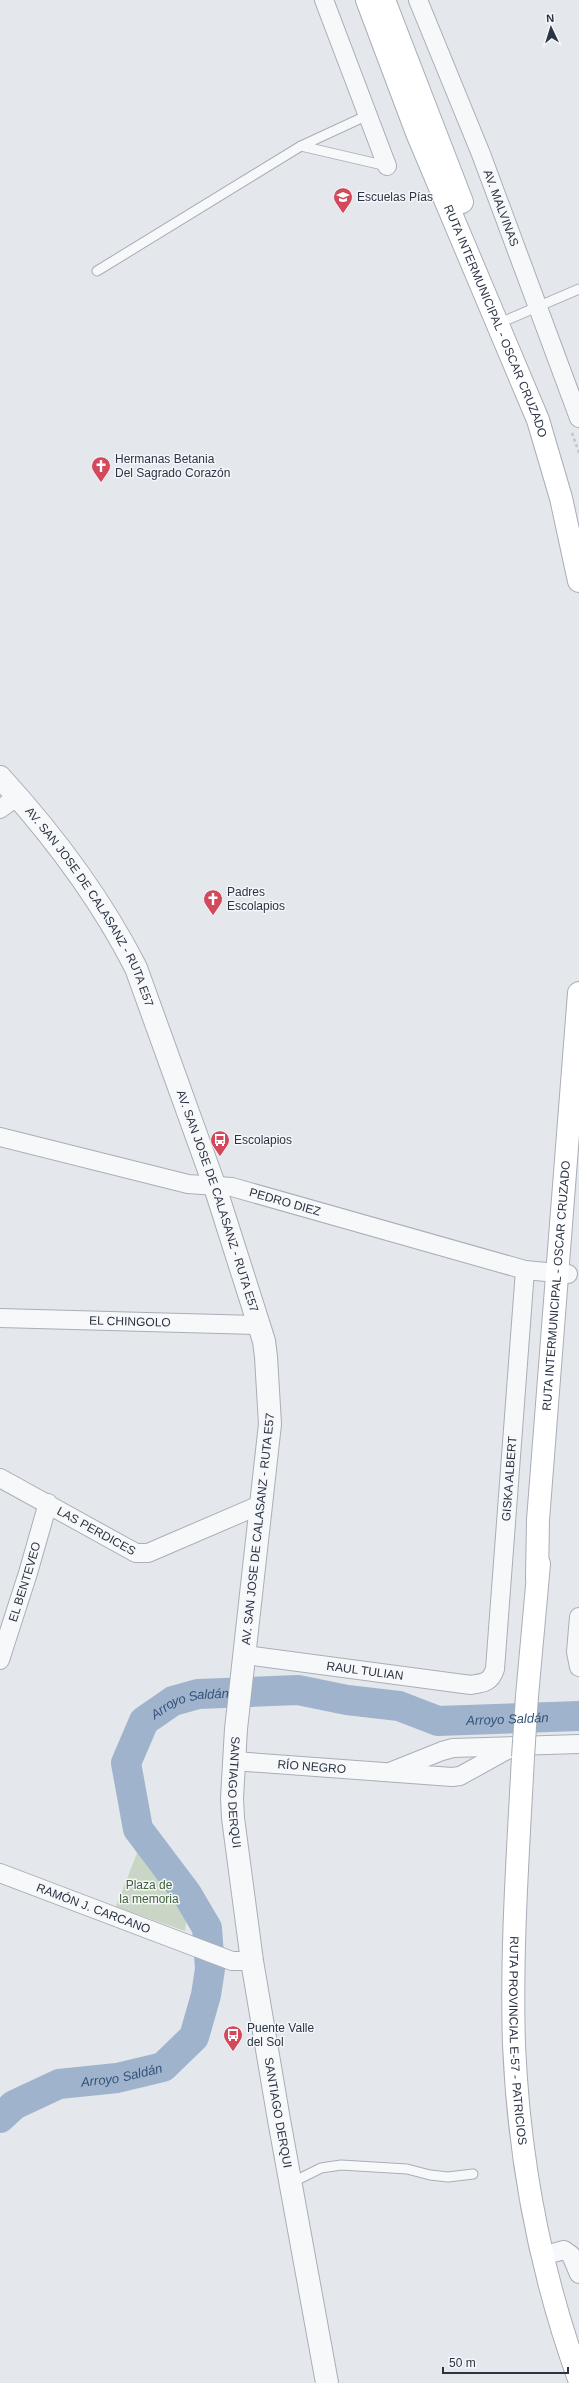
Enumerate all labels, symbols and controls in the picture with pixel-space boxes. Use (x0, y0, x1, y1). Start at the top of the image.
north arrow (531, 8, 571, 48)
text: N (546, 12, 555, 24)
street label: AV. MALVINAS (480, 168, 522, 248)
school or university icon: Escuelas Pías (332, 186, 354, 214)
place label: Escuelas Pías (357, 190, 433, 204)
street label: RUTA INTERMUNICIPAL - OSCAR CRUZADO (441, 203, 550, 439)
place label: Hermanas Betania Del Sagrado Corazón (115, 452, 230, 480)
church icon: Hermanas Betania Del Sagrado Corazón (90, 455, 112, 483)
street label: AV. SAN JOSE DE CALASANZ - RUTA E57 (22, 804, 156, 1009)
place label: Padres Escolapios (227, 885, 285, 913)
church icon: Padres Escolapios (202, 888, 224, 916)
street label: AV. SAN JOSE DE CALASANZ - RUTA E57 (174, 1088, 261, 1314)
bus stop icon: Escolapios (209, 1129, 231, 1157)
place label: Escolapios (234, 1133, 292, 1147)
street label: RUTA INTERMUNICIPAL - OSCAR CRUZADO (540, 1160, 573, 1411)
street label: PEDRO DIEZ (248, 1185, 322, 1219)
street label: EL CHINGOLO (89, 1313, 171, 1330)
street label: AV. SAN JOSE DE CALASANZ - RUTA E57 (239, 1412, 277, 1646)
street label: GISKA ALBERT (499, 1435, 520, 1522)
street label: LAS PERDICES (55, 1504, 138, 1558)
street label: EL BENTEVEO (6, 1540, 44, 1624)
street label: RAUL TULIAN (326, 1659, 404, 1683)
water label: Arroyo Saldán (147, 1686, 229, 1723)
water label: Arroyo Saldán (465, 1710, 549, 1728)
street label: SANTIAGO DERQUI (225, 1736, 244, 1849)
street label: RÍO NEGRO (277, 1757, 347, 1776)
park label: Plaza de la memoria (119, 1878, 179, 1906)
street label: RAMÓN J. CARCANO (35, 1880, 152, 1936)
street label: RUTA PROVINCIAL E-57 - PATRICIOS (506, 1936, 530, 2146)
place label: Puente Valle del Sol (247, 2021, 314, 2049)
bus stop icon: Puente Valle del Sol (222, 2024, 244, 2052)
street label: SANTIAGO DERQUI (261, 2056, 295, 2169)
water label: Arroyo Saldán (79, 2060, 164, 2090)
scale bar (443, 2349, 568, 2375)
text: 50 m (449, 2356, 476, 2370)

